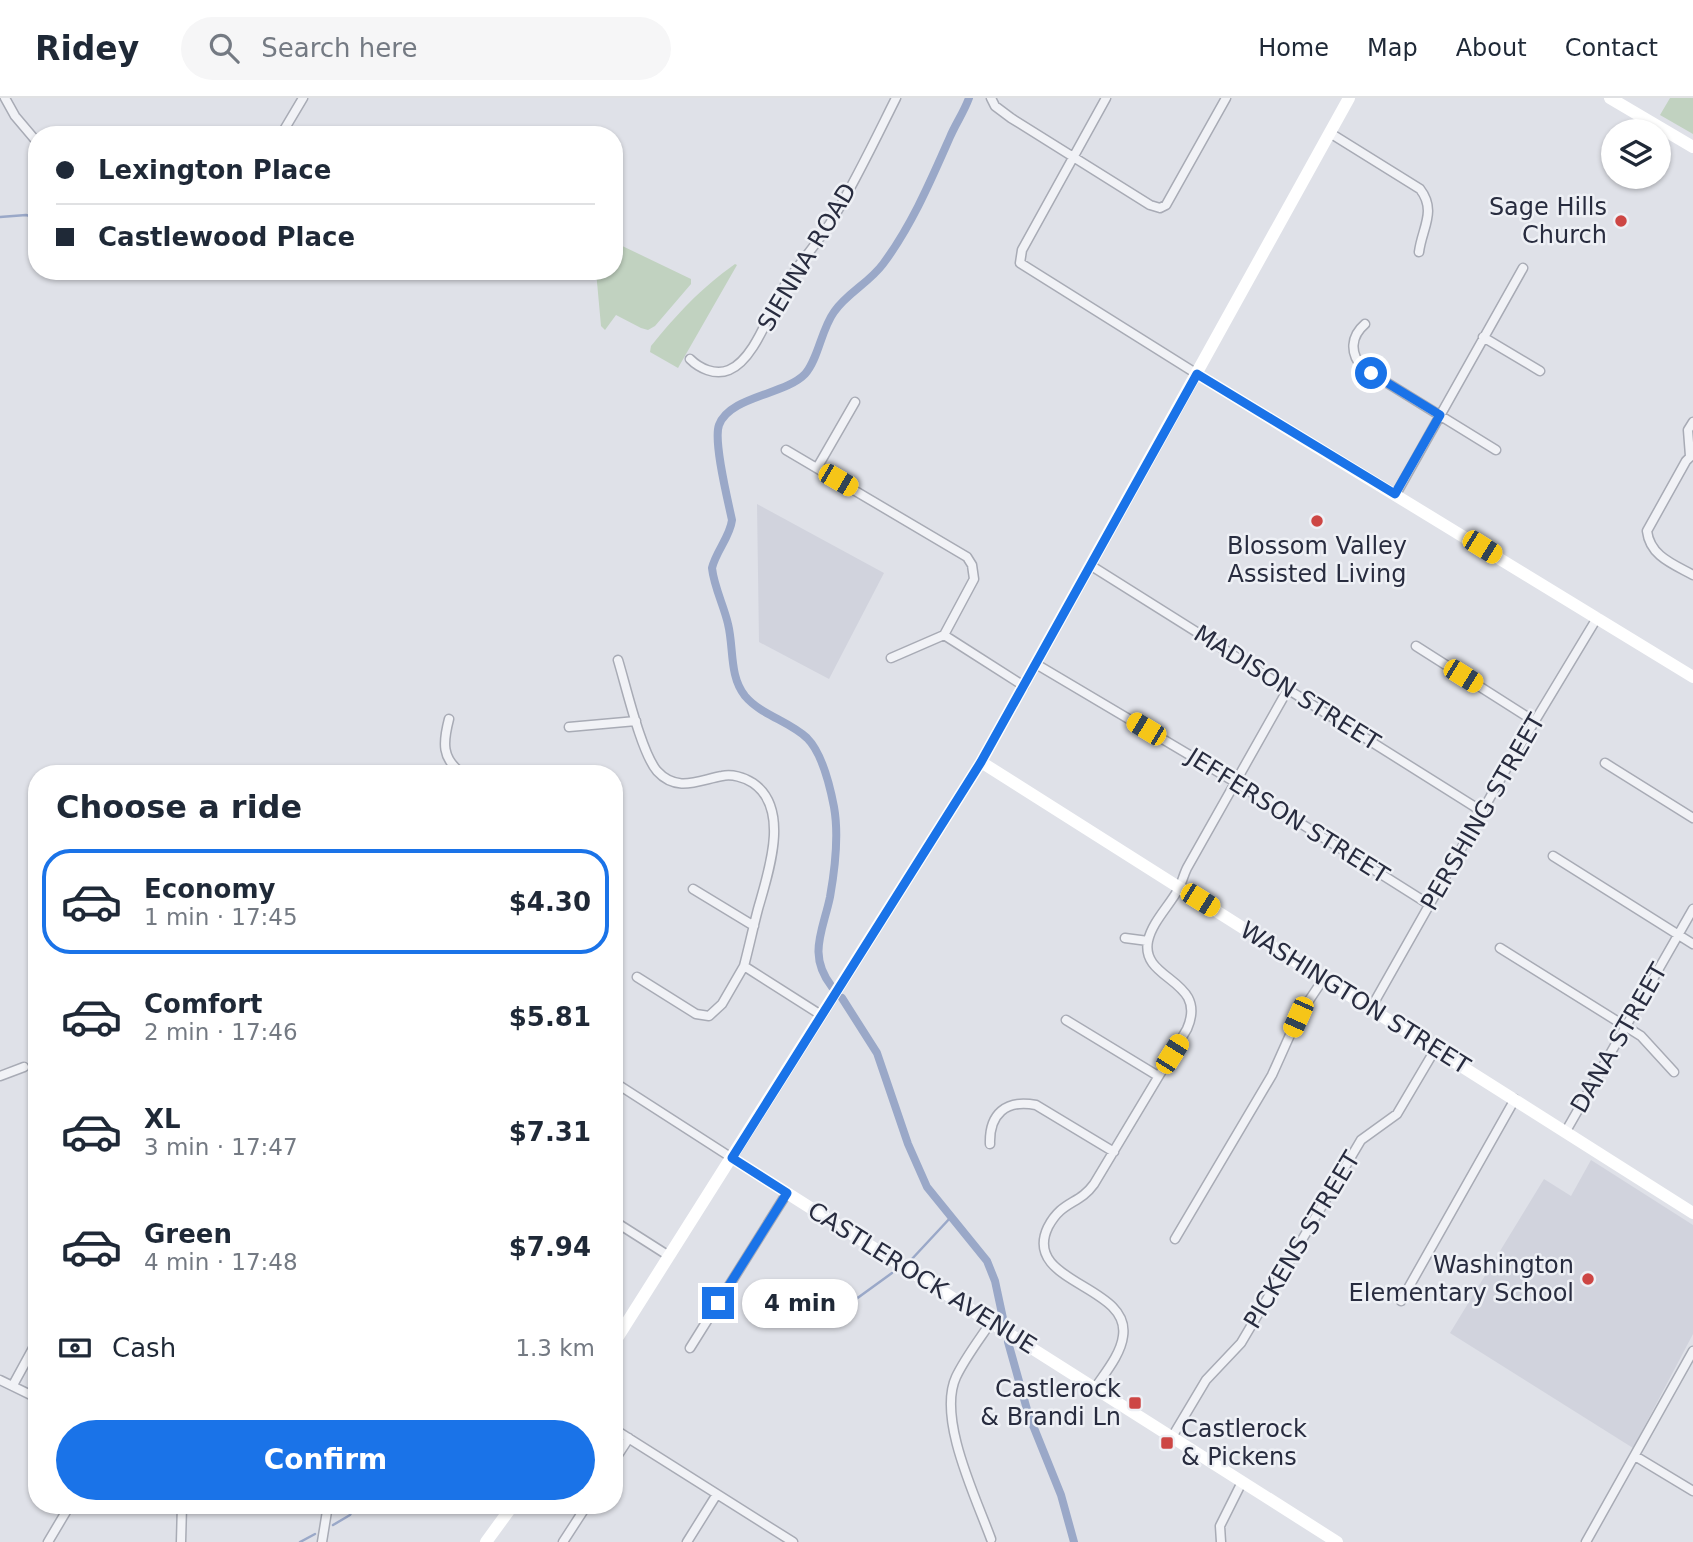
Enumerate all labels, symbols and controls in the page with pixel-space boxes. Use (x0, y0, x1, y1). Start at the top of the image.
search box (181, 17, 671, 80)
text: Ridey (35, 29, 139, 68)
icon: search (205, 29, 243, 67)
text: Search here (261, 33, 417, 63)
text: Home (1258, 34, 1329, 62)
text: Map (1367, 34, 1418, 62)
text: About (1456, 34, 1527, 62)
text: Contact (1565, 34, 1658, 62)
map controls (1601, 119, 1671, 189)
button: layers (1601, 119, 1671, 189)
text: Lexington Place (98, 155, 331, 185)
street label: SIENNA ROAD (752, 178, 862, 336)
place label: Sage Hills Church (1489, 193, 1607, 249)
marker: Sage Hills Church (1613, 213, 1629, 229)
text: Castlewood Place (98, 222, 355, 252)
route start (1355, 357, 1387, 389)
car (815, 460, 862, 500)
marker: Blossom Valley Assisted Living (1309, 513, 1325, 529)
car (1459, 527, 1506, 567)
place label: Blossom Valley Assisted Living (1227, 532, 1407, 588)
street label: MADISON STREET (1189, 619, 1385, 757)
car (1440, 656, 1487, 696)
street label: PERSHING STREET (1415, 708, 1551, 915)
car (1123, 709, 1170, 749)
street label: JEFFERSON STREET (1180, 741, 1394, 890)
text: Choose a ride (56, 788, 302, 826)
icon: car (60, 870, 123, 933)
text: Economy (144, 874, 275, 904)
car (1177, 880, 1224, 920)
text: $4.30 (509, 887, 591, 917)
text: 1 min · 17:45 (144, 904, 298, 930)
street label: WASHINGTON STREET (1235, 916, 1475, 1080)
street label: DANA STREET (1565, 958, 1673, 1118)
icon: car (60, 985, 123, 1048)
text: Comfort (144, 989, 262, 1019)
car (1280, 994, 1317, 1040)
text: $5.81 (509, 1002, 591, 1032)
text: 2 min · 17:46 (144, 1019, 298, 1045)
car (1152, 1031, 1193, 1077)
icon: car (60, 1100, 123, 1163)
text: XL (144, 1104, 181, 1134)
text: $7.31 (509, 1117, 591, 1147)
text: 3 min · 17:47 (144, 1134, 298, 1160)
street label: PICKENS STREET (1238, 1146, 1366, 1334)
street label: CASTLEROCK AVENUE (802, 1196, 1042, 1360)
icon: car (60, 1215, 123, 1278)
text: Green (144, 1219, 232, 1249)
text: $7.94 (509, 1232, 591, 1262)
text: 4 min · 17:48 (144, 1249, 298, 1275)
place label: Washington Elementary School (1349, 1251, 1574, 1307)
marker: Washington Elementary School (1580, 1271, 1596, 1287)
callout: 4 min (742, 1278, 858, 1328)
route end (702, 1287, 734, 1319)
text: 4 min (764, 1290, 836, 1316)
icon: cash (56, 1329, 94, 1367)
text: Cash (112, 1333, 176, 1363)
text: 1.3 km (515, 1335, 595, 1361)
place label: Castlerock & Brandi Ln (980, 1375, 1121, 1431)
marker: Castlerock & Brandi Ln (1127, 1395, 1143, 1411)
place label: Castlerock & Pickens (1181, 1415, 1307, 1471)
button: Confirm (56, 1420, 595, 1500)
marker: Castlerock & Pickens (1159, 1435, 1175, 1451)

